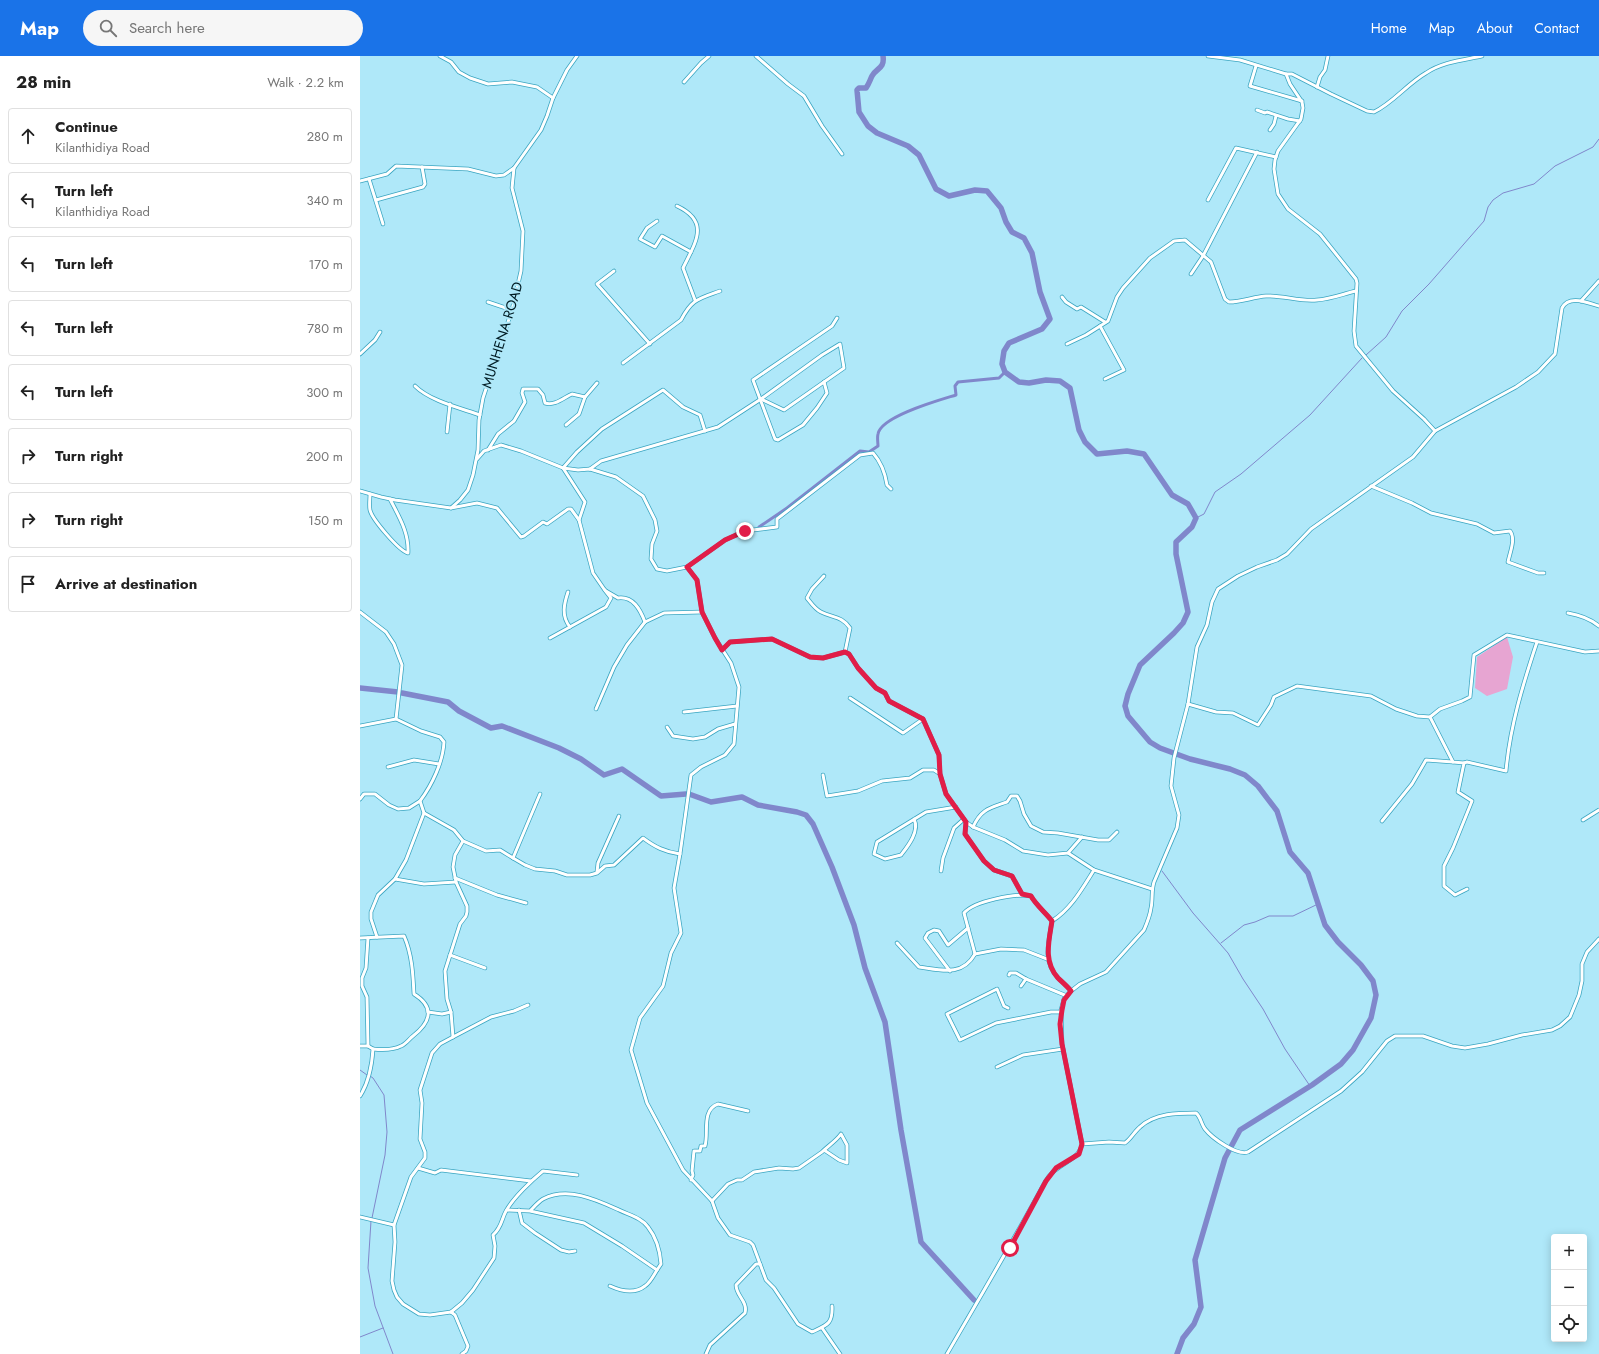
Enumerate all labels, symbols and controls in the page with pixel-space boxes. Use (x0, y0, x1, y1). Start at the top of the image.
search box (83, 10, 363, 46)
text: Map (20, 15, 59, 42)
icon: search (97, 17, 119, 39)
text: Search here (129, 17, 205, 39)
text: Home (1371, 18, 1407, 38)
text: Map (1429, 18, 1455, 38)
text: About (1477, 18, 1512, 38)
text: Contact (1534, 18, 1579, 38)
text: 28 min (16, 70, 71, 94)
text: Walk · 2.2 km (267, 73, 344, 92)
text: Continue (55, 116, 118, 138)
icon: ahead (17, 125, 39, 147)
text: 280 m (307, 127, 343, 146)
text: Kilanthidiya Road (55, 138, 150, 157)
text: Turn left (55, 180, 113, 202)
icon: left (17, 189, 39, 211)
text: 340 m (306, 191, 343, 210)
text: Kilanthidiya Road (55, 202, 150, 221)
icon: left (17, 253, 39, 275)
text: Turn left (55, 253, 113, 275)
text: 170 m (308, 255, 343, 274)
street label: MUNHENA ROAD (476, 279, 528, 391)
icon: left (17, 317, 39, 339)
text: Turn left (55, 317, 113, 339)
text: 780 m (307, 319, 343, 338)
icon: left (17, 381, 39, 403)
text: Turn left (55, 381, 113, 403)
text: 300 m (306, 383, 343, 402)
icon: right (17, 445, 39, 467)
text: Turn right (55, 445, 123, 467)
text: 200 m (306, 447, 343, 466)
icon: right (17, 509, 39, 531)
text: Turn right (55, 509, 123, 531)
text: 150 m (308, 511, 343, 530)
route end (736, 522, 754, 540)
icon: arrive (17, 573, 39, 595)
text: Arrive at destination (55, 573, 197, 595)
map controls (1551, 1234, 1587, 1342)
button: + (1551, 1234, 1587, 1270)
route start (1001, 1239, 1019, 1257)
button: − (1551, 1270, 1587, 1306)
button: locate (1551, 1306, 1587, 1342)

